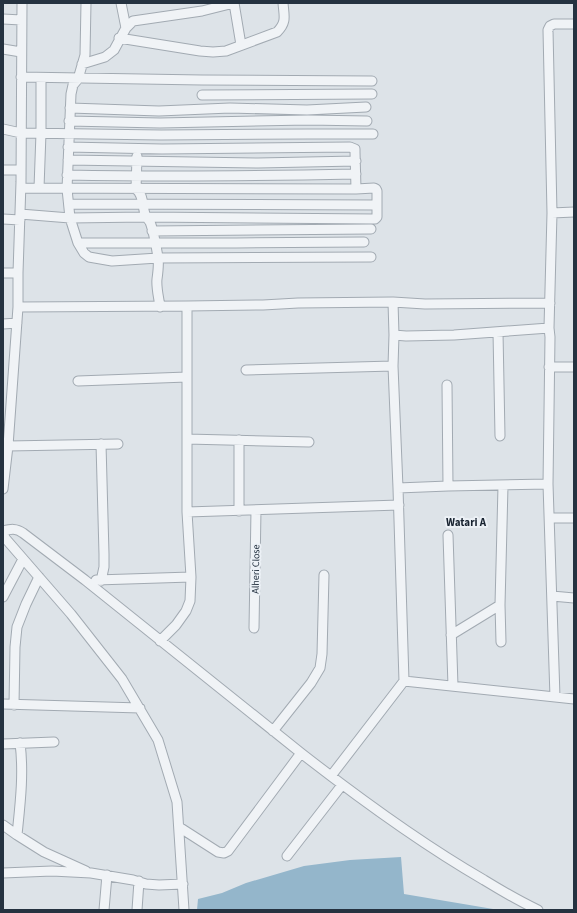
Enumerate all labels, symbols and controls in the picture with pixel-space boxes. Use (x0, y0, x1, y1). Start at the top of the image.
district label: Watari A (446, 515, 487, 530)
street label: Alheri Close (249, 544, 263, 594)

